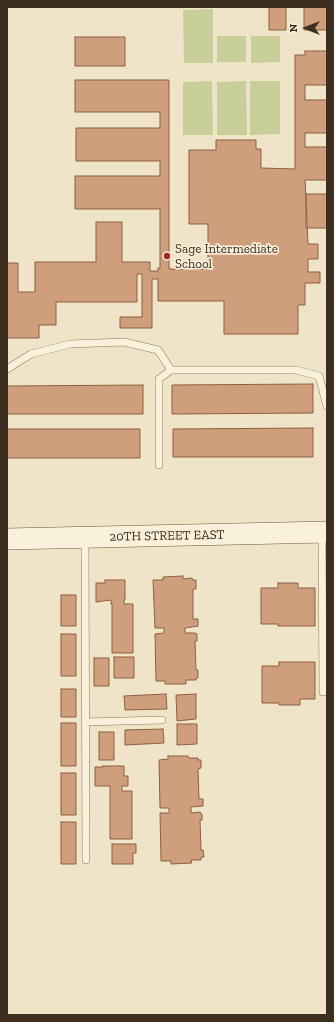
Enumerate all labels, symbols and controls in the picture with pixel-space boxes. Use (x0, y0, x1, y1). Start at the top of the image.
north arrow (286, 8, 326, 48)
text: N (287, 24, 300, 32)
place label: Sage Intermediate School (175, 241, 278, 272)
marker: Sage Intermediate School (162, 251, 172, 261)
street label: 20TH STREET EAST (109, 527, 225, 545)

